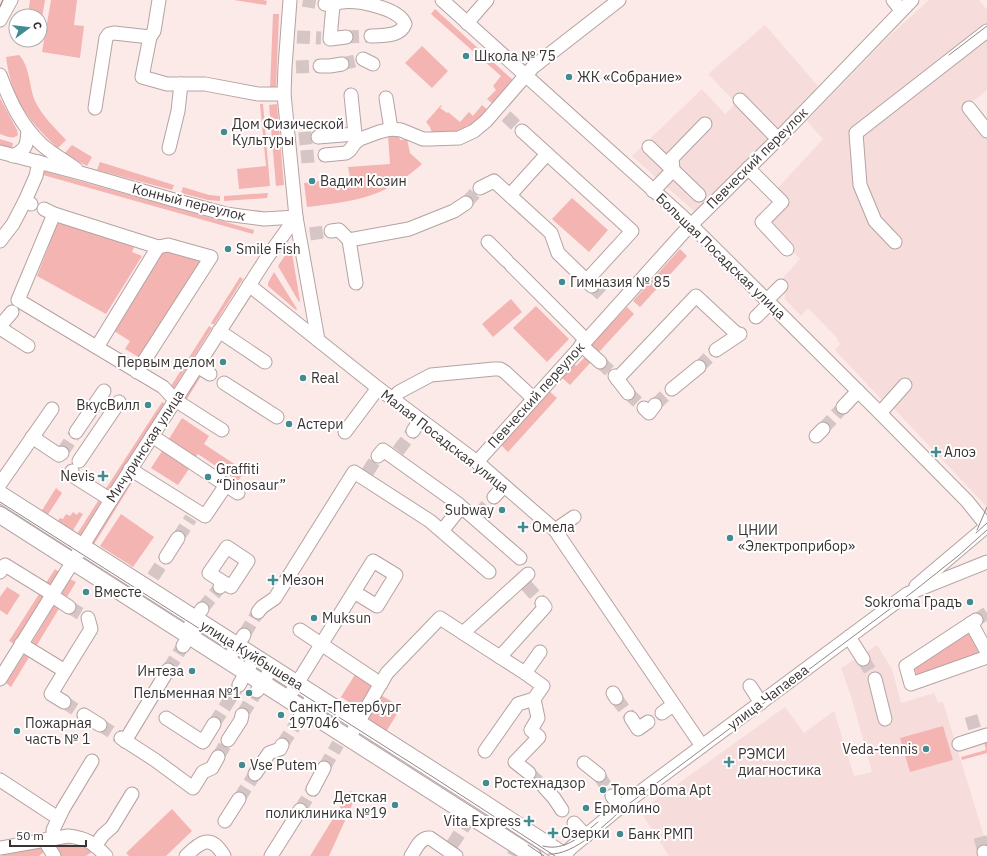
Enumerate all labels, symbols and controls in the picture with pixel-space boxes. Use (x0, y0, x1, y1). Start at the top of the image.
north arrow (8, 8, 48, 48)
text: С (30, 20, 45, 31)
place label: Школа № 75 (474, 47, 556, 65)
marker: Школа № 75 (461, 51, 471, 61)
place label: ЖК «Собрание» (577, 68, 682, 86)
marker: ЖК «Собрание» (564, 72, 574, 82)
street label: Певческий переулок (702, 103, 812, 213)
place label: Дом Физической Культуры (232, 115, 344, 149)
marker: Дом Физической Культуры (219, 127, 229, 137)
place label: Вадим Козин (320, 172, 407, 190)
marker: Вадим Козин (307, 176, 317, 186)
street label: Конный переулок (130, 179, 248, 225)
street label: Большая Посадская улица (652, 189, 790, 323)
place label: Smile Fish (236, 240, 301, 258)
marker: Smile Fish (223, 244, 233, 254)
place label: Гимназия № 85 (570, 273, 670, 291)
marker: Гимназия № 85 (557, 277, 567, 287)
street label: Певческий переулок (484, 338, 589, 452)
place label: Первым делом (117, 353, 215, 371)
marker: Первым делом (218, 357, 228, 367)
place label: Real (311, 369, 339, 387)
marker: Real (298, 373, 308, 383)
street label: Малая Посадская улица (377, 385, 513, 497)
street label: Мичуринская улица (102, 386, 188, 506)
place label: ВкусВилл (76, 396, 140, 414)
marker: ВкусВилл (143, 400, 153, 410)
place label: Астери (297, 415, 344, 433)
marker: Астери (284, 419, 294, 429)
place label: Алоэ (944, 443, 976, 461)
marker: Алоэ (931, 447, 941, 457)
place label: Graffiti “Dinosaur” (216, 460, 286, 494)
place label: Nevis (60, 467, 95, 485)
marker: Nevis (98, 471, 108, 481)
marker: Graffiti “Dinosaur” (203, 472, 213, 482)
place label: Subway (445, 501, 494, 519)
marker: Subway (497, 505, 507, 515)
place label: Омела (532, 518, 575, 536)
marker: Омела (517, 521, 529, 533)
place label: ЦНИИ «Электроприбор» (738, 521, 855, 555)
marker: ЦНИИ «Электроприбор» (725, 533, 735, 543)
place label: Мезон (282, 571, 324, 589)
marker: Мезон (267, 574, 279, 586)
place label: Вместе (94, 583, 142, 601)
marker: Вместе (81, 587, 91, 597)
place label: Sokroma Градъ (864, 593, 962, 611)
marker: Sokroma Градъ (965, 597, 975, 607)
place label: Muksun (322, 609, 371, 627)
marker: Muksun (309, 613, 319, 623)
street label: улица Куйбышева (197, 616, 307, 694)
street label: улица Чапаева (724, 660, 813, 733)
place label: Интеза (137, 662, 185, 680)
marker: Интеза (187, 666, 197, 676)
place label: Пельменная №1 (133, 684, 241, 702)
marker: Пельменная №1 (244, 688, 254, 698)
place label: Санкт-Петербург 197046 (289, 698, 401, 732)
marker: Санкт-Петербург 197046 (276, 710, 286, 720)
place label: Пожарная часть № 1 (25, 714, 92, 748)
marker: Пожарная часть № 1 (12, 726, 22, 736)
place label: Veda-tennis (842, 740, 918, 758)
marker: Veda-tennis (921, 744, 931, 754)
place label: РЭМСИ диагностика (738, 745, 822, 779)
place label: Vse Putem (250, 756, 317, 774)
marker: РЭМСИ диагностика (723, 756, 735, 768)
marker: Vse Putem (237, 760, 247, 770)
place label: Ростехнадзор (494, 774, 586, 792)
marker: Ростехнадзор (481, 778, 491, 788)
place label: Toma Doma Apt (611, 781, 711, 799)
marker: Toma Doma Apt (598, 785, 608, 795)
place label: Детская поликлиника №19 (265, 788, 387, 822)
place label: Ермолино (594, 799, 660, 817)
marker: Детская поликлиника №19 (390, 800, 400, 810)
marker: Ермолино (581, 803, 591, 813)
place label: Vita Express (444, 812, 521, 830)
marker: Vita Express (524, 816, 534, 826)
scale bar (10, 822, 86, 848)
place label: Озерки (561, 824, 610, 842)
place label: Банк РМП (628, 825, 693, 843)
text: 50 m (16, 828, 44, 843)
marker: Озерки (548, 828, 558, 838)
marker: Банк РМП (615, 829, 625, 839)

